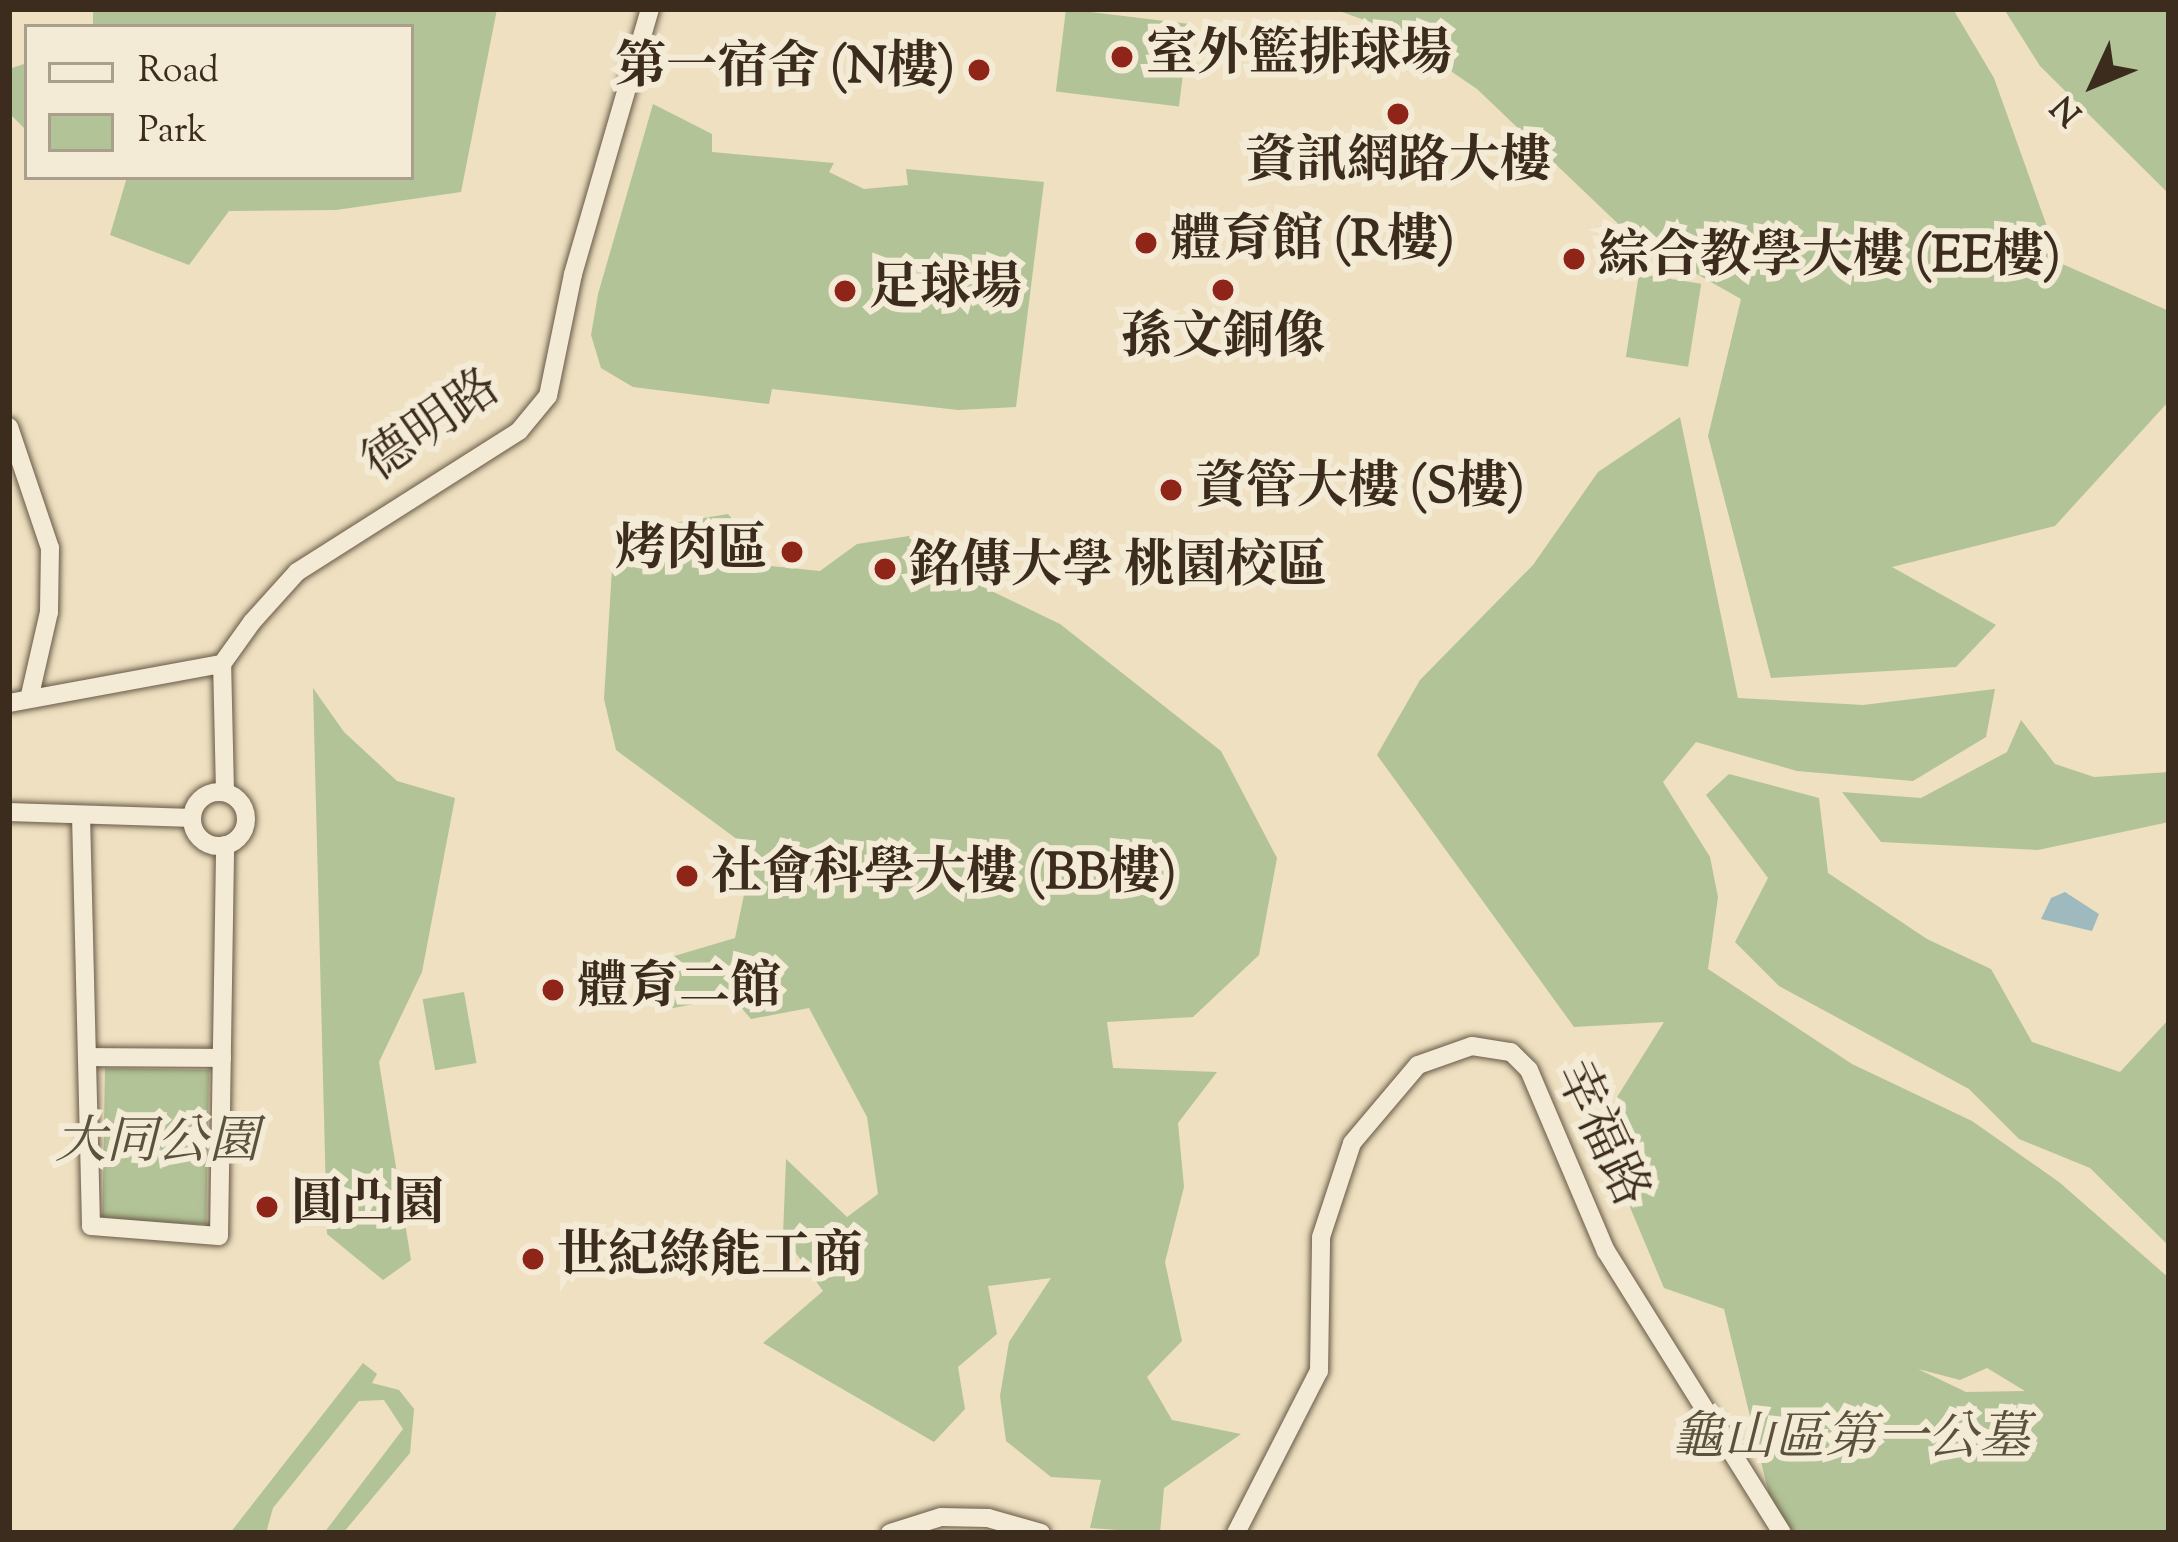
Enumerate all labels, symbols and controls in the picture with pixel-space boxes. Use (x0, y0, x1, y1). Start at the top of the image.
legend (24, 24, 414, 180)
north arrow (2034, 24, 2154, 144)
place label: 室外籃排球場 (1146, 26, 1452, 88)
place label: 第一宿舍 (N樓) (615, 39, 955, 101)
marker: 室外籃排球場 (1109, 44, 1135, 70)
text: Road (138, 46, 219, 98)
marker: 第一宿舍 (N樓) (966, 57, 992, 83)
text: N (2042, 83, 2095, 135)
marker: 資訊網路大樓 (1385, 101, 1411, 127)
text: Park (138, 106, 207, 158)
place label: 資訊網路大樓 (1245, 133, 1551, 195)
place label: 體育館 (R樓) (1170, 212, 1455, 274)
place label: 綜合教學大樓 (EE樓) (1598, 228, 2061, 290)
marker: 體育館 (R樓) (1133, 230, 1159, 256)
marker: 綜合教學大樓 (EE樓) (1561, 246, 1587, 272)
place label: 足球場 (869, 260, 1022, 322)
marker: 孫文銅像 (1210, 277, 1236, 303)
marker: 足球場 (832, 278, 858, 304)
place label: 孫文銅像 (1121, 309, 1325, 371)
street label: 德明路 (353, 359, 513, 497)
place label: 資管大樓 (S樓) (1195, 459, 1523, 521)
marker: 資管大樓 (S樓) (1158, 477, 1184, 503)
place label: 烤肉區 (615, 521, 768, 583)
place label: 銘傳大學 桃園校區 (909, 538, 1328, 600)
marker: 烤肉區 (779, 539, 805, 565)
marker: 銘傳大學 桃園校區 (872, 556, 898, 582)
place label: 社會科學大樓 (BB樓) (711, 845, 1176, 907)
marker: 社會科學大樓 (BB樓) (674, 863, 700, 889)
place label: 體育二館 (577, 959, 781, 1021)
marker: 體育二館 (540, 977, 566, 1003)
street label: 幸福路 (1539, 1053, 1659, 1217)
park label: 大同公園 (55, 1114, 259, 1176)
place label: 圓凸園 (291, 1176, 444, 1238)
marker: 圓凸園 (254, 1194, 280, 1220)
place label: 世紀綠能工商 (557, 1228, 863, 1290)
marker: 世紀綠能工商 (520, 1246, 546, 1272)
park label: 龜山區第一公墓 (1673, 1410, 2029, 1472)

